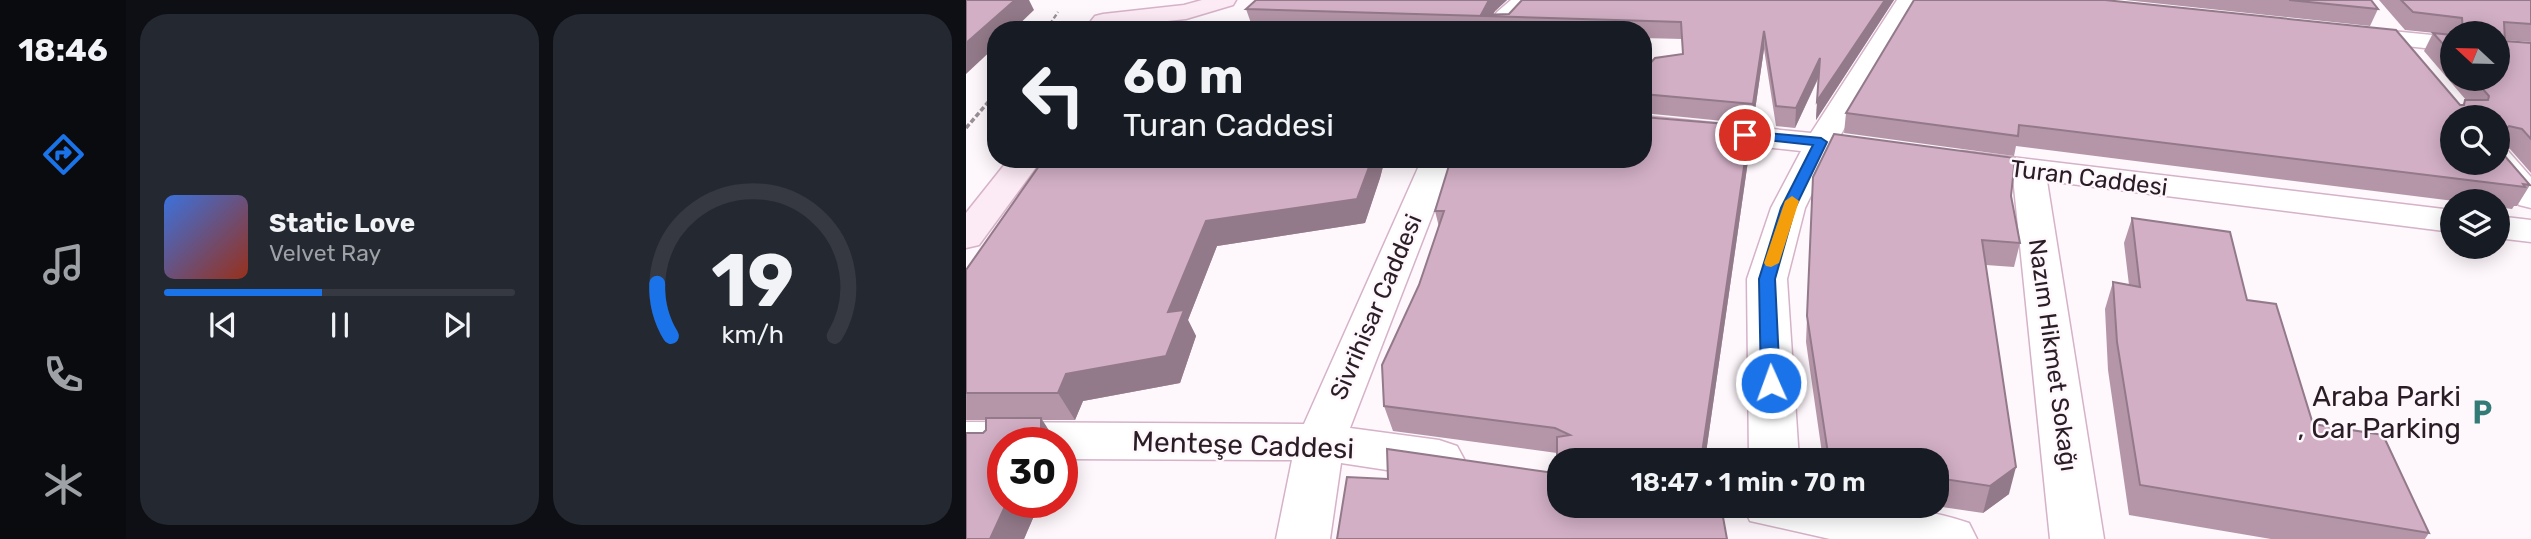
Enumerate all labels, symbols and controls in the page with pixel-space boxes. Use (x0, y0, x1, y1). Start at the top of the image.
north arrow (2440, 21, 2510, 91)
map controls (2440, 21, 2510, 259)
text: 18:46 (18, 31, 108, 69)
text: 60 m (1123, 47, 1244, 105)
icon: left (1008, 49, 1099, 140)
pin (1715, 105, 1775, 165)
button: search (2440, 105, 2510, 175)
text: Turan Caddesi (1123, 106, 1334, 144)
icon: arrive (1726, 116, 1764, 154)
icon: directions (39, 130, 88, 179)
street label: Turan Caddesi (2009, 154, 2169, 202)
button: layers (2440, 189, 2510, 259)
text: Static Love (269, 208, 415, 239)
street label: Sivrihisar Caddesi (1324, 210, 1428, 404)
street label: Nazım Hikmet Sokağı (2023, 237, 2083, 473)
text: 19 (711, 238, 794, 324)
text: Velvet Ray (269, 239, 381, 267)
icon: music (39, 240, 88, 289)
icon: previous (204, 306, 242, 344)
icon: pause (321, 306, 359, 344)
icon: next (438, 306, 476, 344)
text: km/h (721, 319, 784, 348)
position arrow (1734, 346, 1808, 420)
icon: phone (39, 350, 88, 399)
place label: Araba Parki , Car Parking (2297, 380, 2461, 445)
parking icon: Araba Parki , Car Parking (2467, 397, 2497, 427)
street label: Menteşe Caddesi (1131, 425, 1355, 465)
speed limit sign: 30 (987, 427, 1078, 518)
icon: climate (39, 460, 88, 509)
text: 18:47 · 1 min · 70 m (1630, 467, 1866, 498)

